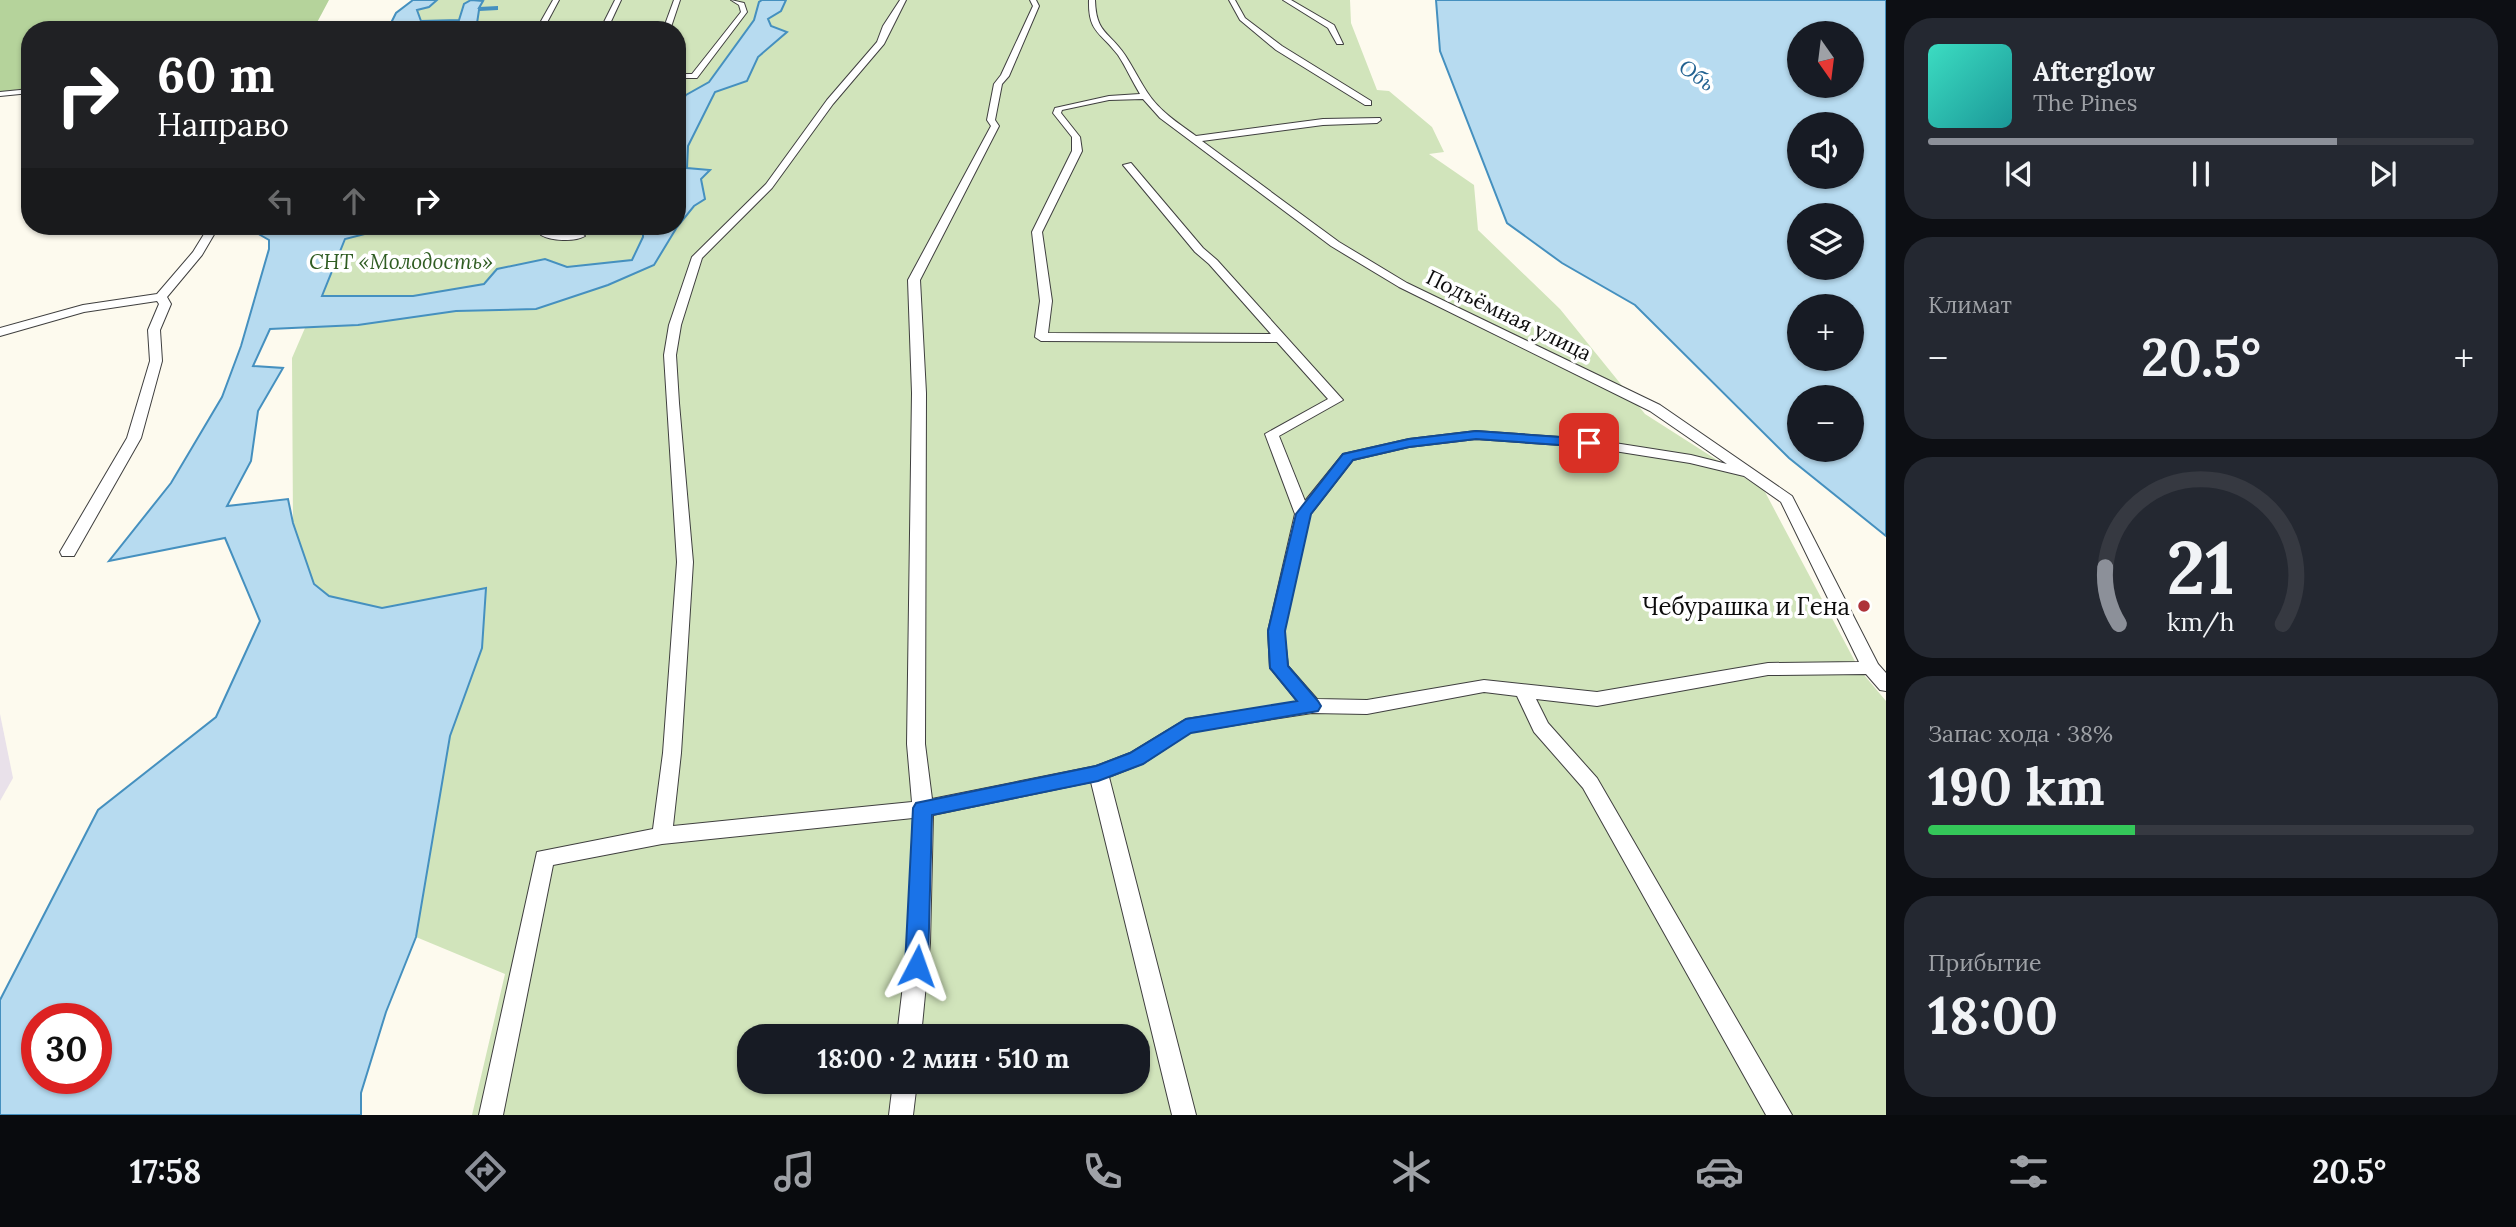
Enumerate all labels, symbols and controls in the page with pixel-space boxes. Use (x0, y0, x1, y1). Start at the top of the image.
north arrow (1787, 21, 1864, 98)
map controls (1787, 21, 1864, 462)
text: 60 m (157, 43, 274, 105)
icon: right (42, 49, 133, 140)
water label: Обь (1674, 53, 1720, 97)
text: Afterglow (2033, 55, 2155, 88)
text: The Pines (2033, 88, 2138, 117)
text: Направо (157, 104, 289, 145)
button: sound (1787, 112, 1864, 189)
icon: previous (2000, 155, 2038, 193)
icon: pause (2182, 155, 2220, 193)
icon: next (2364, 155, 2402, 193)
icon: left (262, 182, 300, 220)
icon: ahead (335, 182, 373, 220)
icon: right (408, 182, 446, 220)
button: layers (1787, 203, 1864, 280)
park label: СНТ «Молодость» (309, 248, 493, 275)
street label: Подъёмная улица (1422, 263, 1596, 367)
text: Климат (1928, 290, 2012, 319)
button: + (1787, 294, 1864, 371)
text: 20.5° (2141, 324, 2261, 390)
text: − (1928, 334, 1948, 382)
text: + (2454, 334, 2474, 382)
button: − (1787, 385, 1864, 462)
pin (1559, 413, 1619, 473)
icon: arrive (1570, 424, 1608, 462)
text: 21 (2167, 521, 2235, 614)
place label: Чебурашка и Гена (1642, 591, 1850, 622)
marker: Чебурашка и Гена (1856, 598, 1872, 614)
text: km/h (2167, 605, 2235, 637)
text: Запас хода · 38% (1928, 719, 2113, 748)
text: 190 km (1928, 753, 2105, 819)
position arrow (880, 929, 954, 1003)
text: Прибытие (1928, 948, 2042, 977)
text: 18:00 (1928, 982, 2058, 1048)
speed limit sign: 30 (21, 1003, 112, 1094)
text: 18:00 · 2 мин · 510 m (818, 1042, 1069, 1075)
icon: directions (461, 1147, 510, 1196)
icon: music (770, 1147, 819, 1196)
icon: phone (1078, 1147, 1127, 1196)
icon: climate (1387, 1147, 1436, 1196)
icon: car (1695, 1147, 1744, 1196)
icon: filters (2004, 1147, 2053, 1196)
text: 17:58 (130, 1151, 201, 1192)
text: 20.5° (2312, 1151, 2386, 1192)

